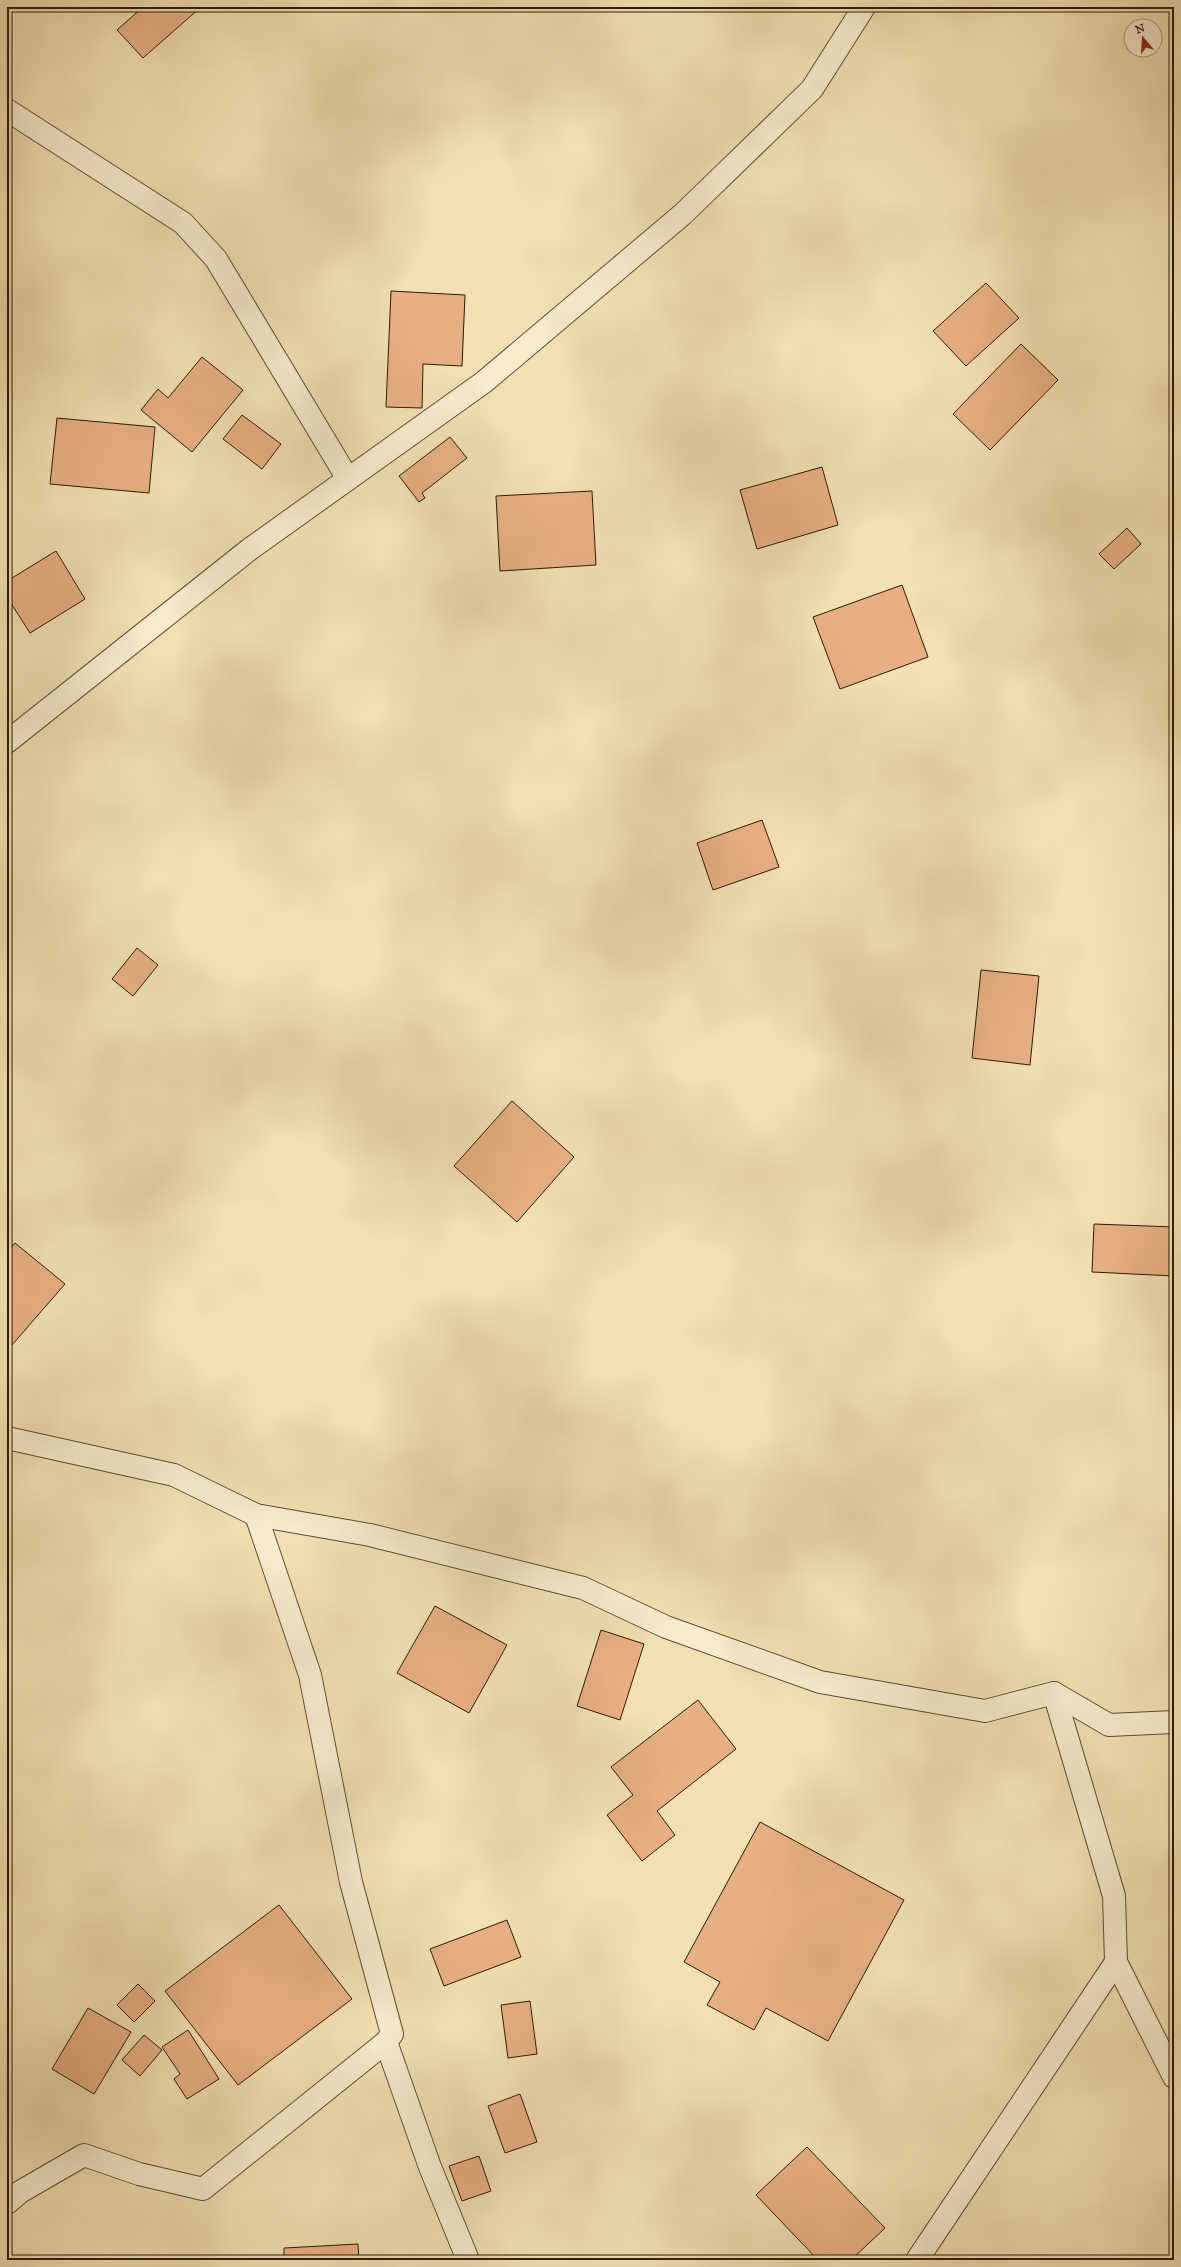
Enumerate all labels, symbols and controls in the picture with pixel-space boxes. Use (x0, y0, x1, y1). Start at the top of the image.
north arrow (1123, 18, 1163, 58)
text: N (1134, 21, 1147, 37)

